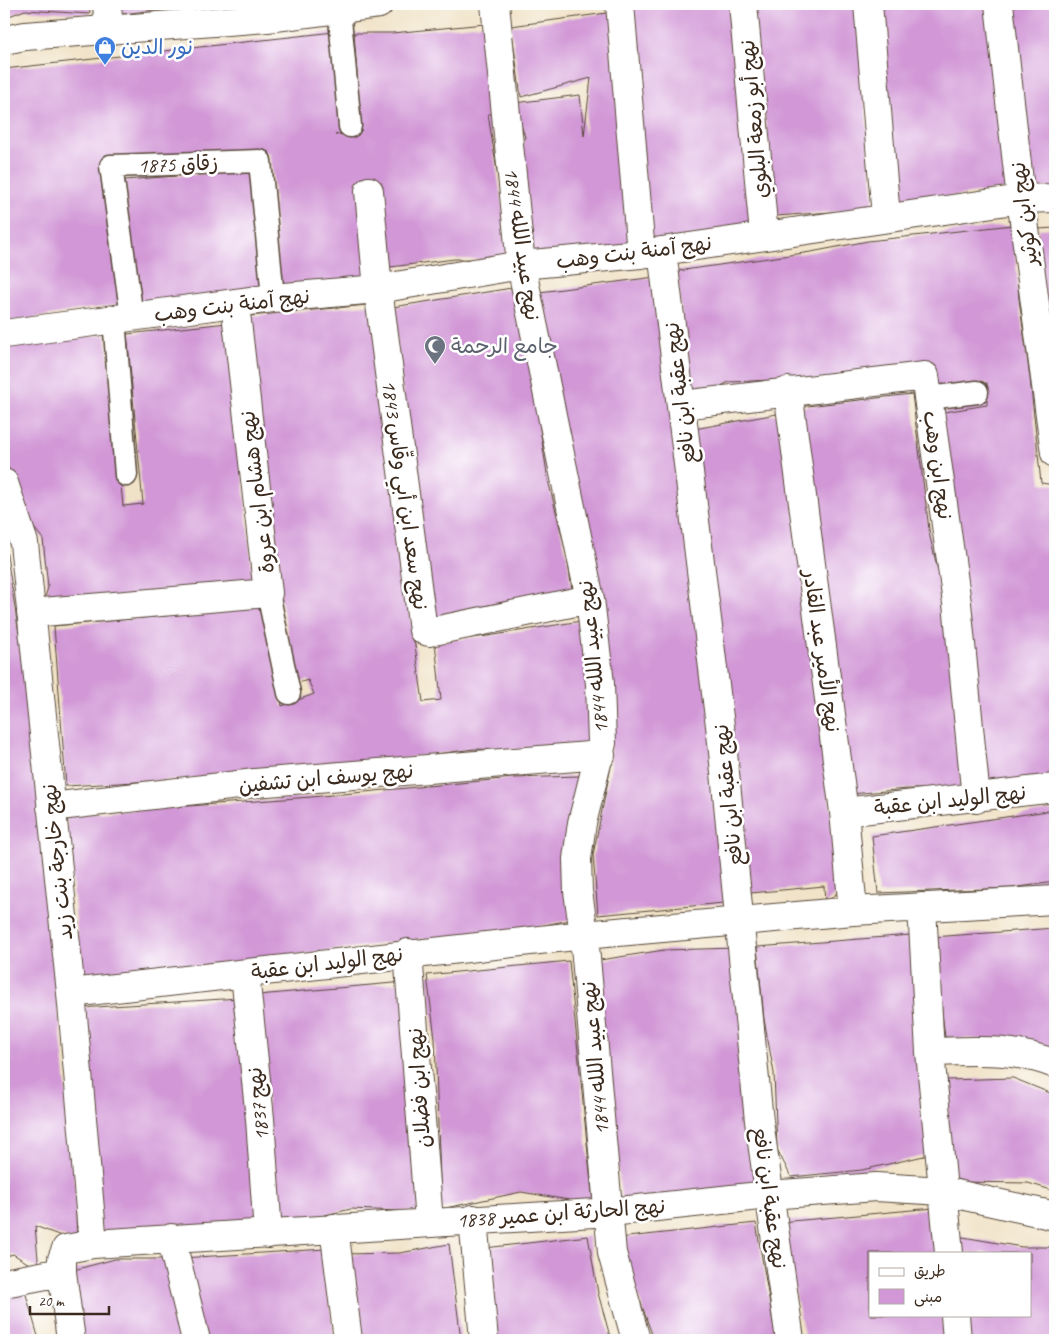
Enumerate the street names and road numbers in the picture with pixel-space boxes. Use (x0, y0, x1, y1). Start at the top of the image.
street label: نهج أبو زمعة البلوي (734, 38, 776, 199)
street label: زقاق 1875 (137, 150, 219, 178)
street label: نهج ابن كوثير (1005, 160, 1045, 270)
street label: نهج عبيد اللله 1844 (497, 166, 546, 322)
street label: نهج آمنة بنت وهب (555, 230, 713, 275)
street label: نهج آمنة بنت وهب (153, 283, 311, 328)
street label: نهج عقبة ابن نافع (658, 320, 704, 465)
street label: نهج سعد ابن أبي وقّاس 1843 (370, 378, 436, 613)
street label: نهج هشام ابن عروة (234, 409, 283, 575)
street label: نهج ابن وهب (917, 409, 959, 521)
street label: نهج الأمير عبد القادر (796, 566, 847, 734)
street label: نهج عبيد اللله 1844 (572, 579, 615, 735)
street label: نهج عقبة ابن نافع (708, 723, 750, 867)
street label: نهج يوسف ابن تشفين (237, 757, 415, 800)
street label: نهج الوليد ابن عقبة (873, 779, 1027, 822)
street label: نهج خارجة بنت زيد (36, 782, 79, 942)
street label: نهج الوليد ابن عقبة (250, 941, 405, 986)
street label: نهج عبيد اللله 1844 (575, 980, 616, 1136)
street label: نهج ابن فضلان (402, 1027, 437, 1149)
street label: نهج 1837 (241, 1066, 276, 1142)
street label: نهج عقبة ابن نافع (745, 1126, 793, 1271)
street label: نهج الحارثة ابن عمير 1838 (456, 1193, 666, 1234)

